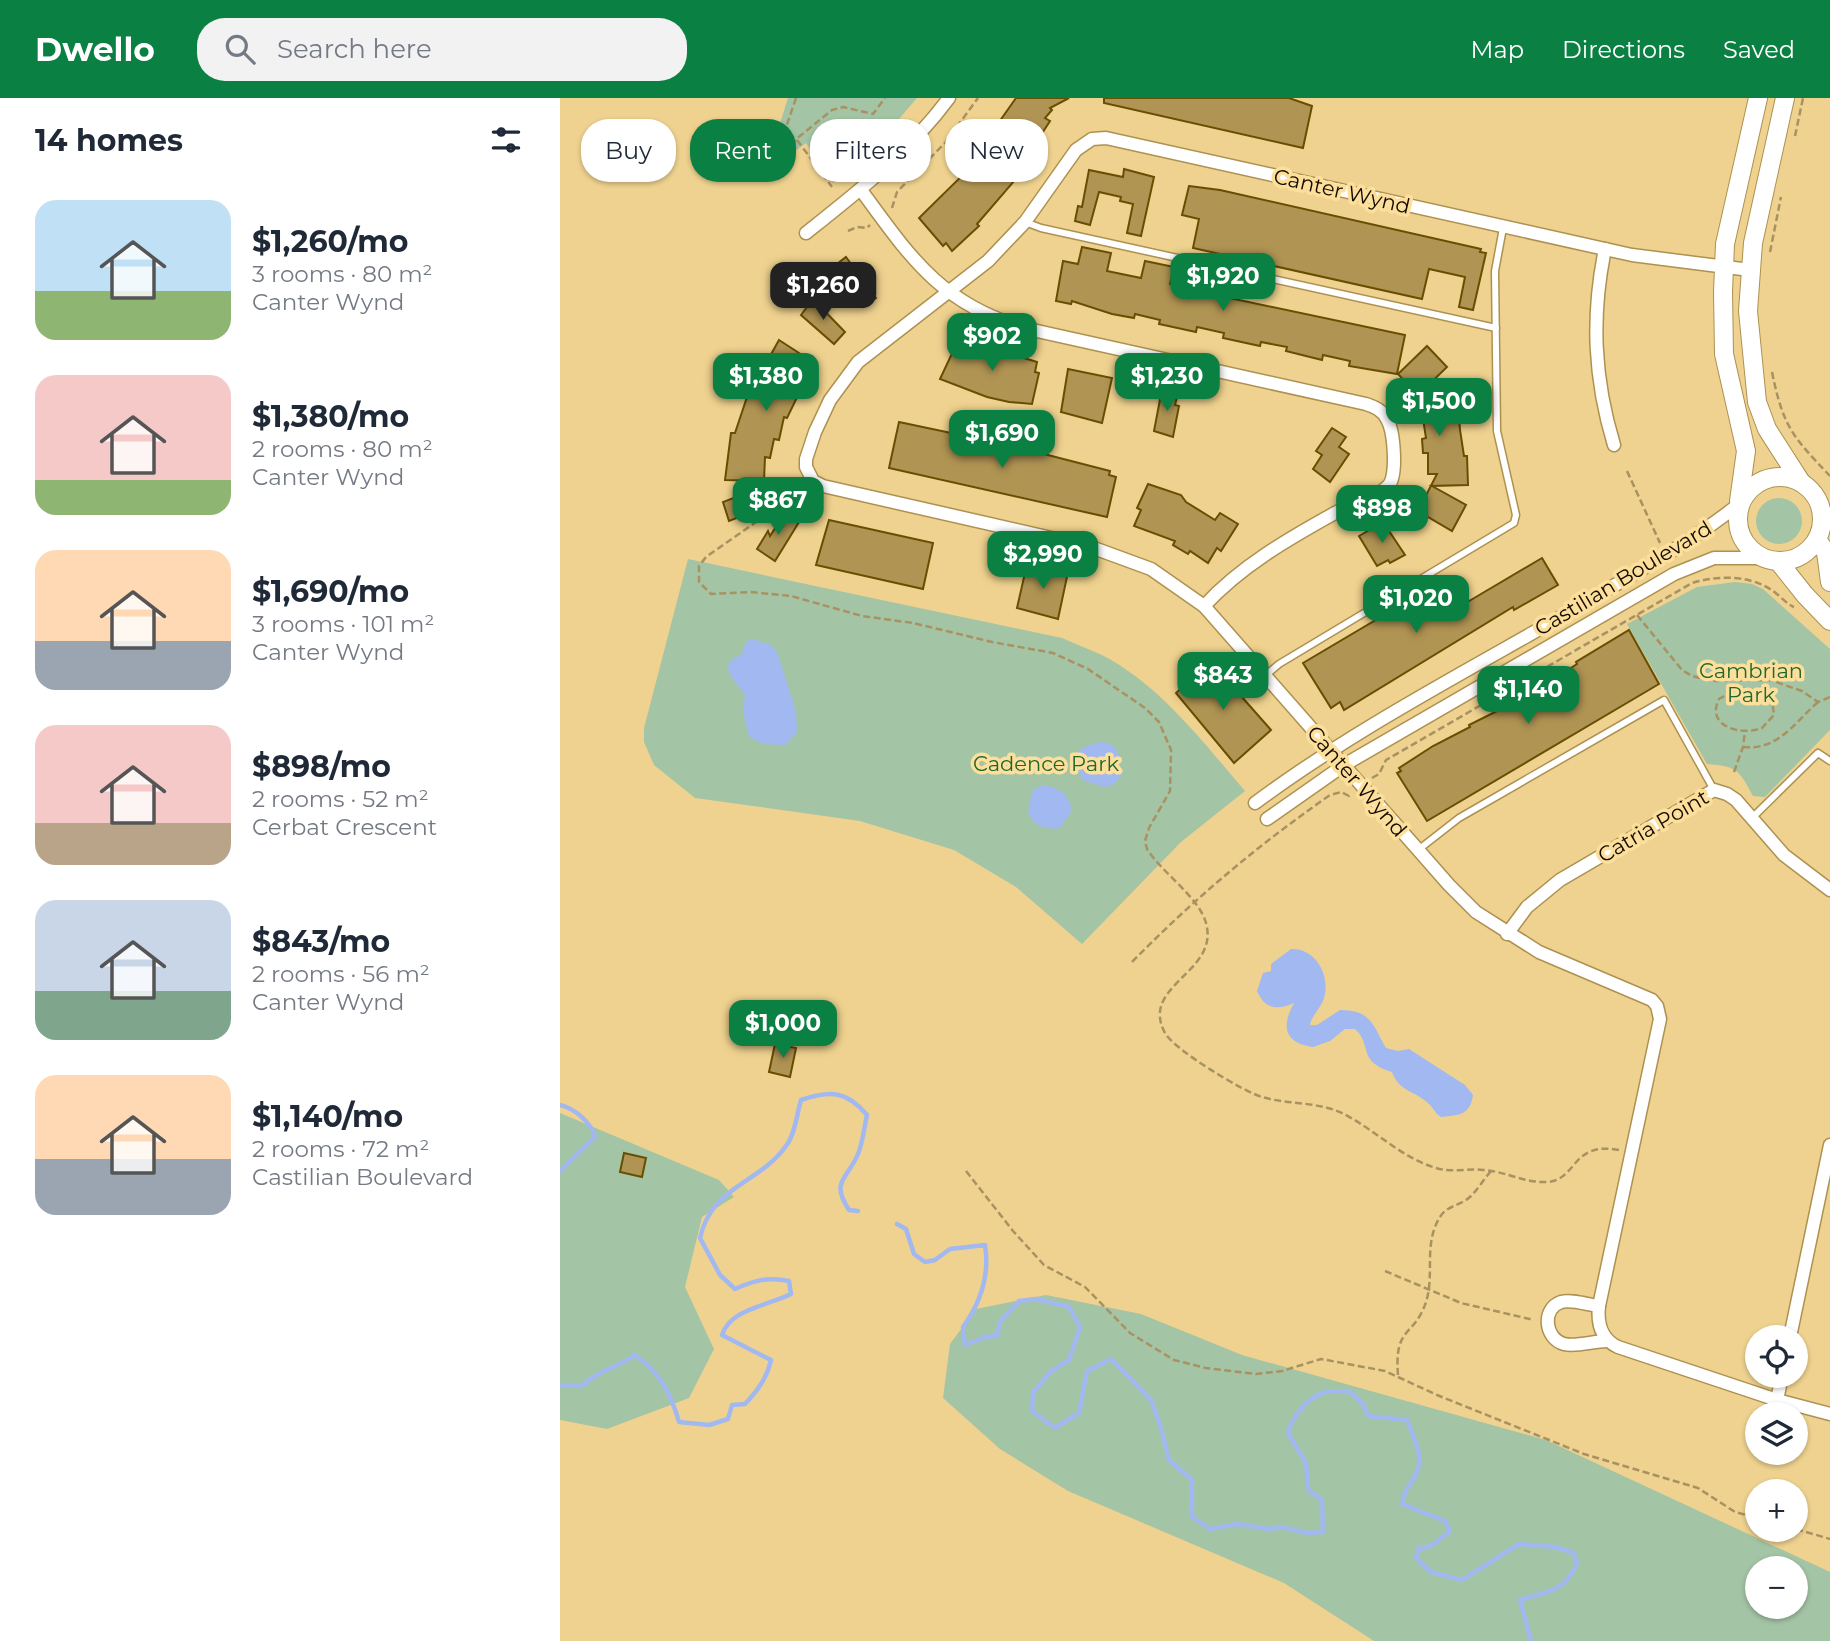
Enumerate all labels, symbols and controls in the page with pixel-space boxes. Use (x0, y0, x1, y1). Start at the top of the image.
search box (197, 18, 687, 81)
text: Dwello (35, 29, 155, 69)
icon: search (221, 30, 259, 68)
text: Search here (277, 33, 432, 65)
text: Map (1471, 35, 1524, 64)
text: Directions (1562, 35, 1685, 64)
text: Saved (1723, 35, 1795, 64)
chip: Buy (581, 119, 676, 182)
chip: Rent (690, 119, 796, 182)
chip: Filters (810, 119, 931, 182)
chip: New (945, 119, 1048, 182)
icon: filters (487, 121, 525, 159)
text: 14 homes (35, 122, 183, 159)
street label: Canter Wynd (1271, 163, 1413, 219)
text: $1,260/mo (252, 223, 408, 260)
icon: home (91, 228, 175, 312)
pin: $1,920 (1166, 254, 1280, 313)
text: 3 rooms · 80 m² (252, 260, 432, 288)
pin: $1,260 (766, 262, 880, 322)
text: $1,920 (1186, 262, 1260, 290)
text: $1,260 (786, 271, 860, 299)
text: Canter Wynd (252, 288, 404, 316)
pin: $902 (951, 314, 1033, 373)
text: $902 (963, 322, 1021, 350)
pin: $1,380 (709, 354, 823, 413)
pin: $1,230 (1110, 354, 1224, 413)
text: $1,380 (729, 362, 803, 390)
text: $1,230 (1131, 362, 1203, 390)
pin: $1,500 (1382, 378, 1496, 438)
text: $1,500 (1402, 387, 1476, 415)
text: $1,380/mo (252, 398, 409, 435)
icon: home (91, 403, 175, 487)
pin: $1,690 (945, 410, 1059, 470)
text: $1,690 (965, 419, 1039, 447)
text: 2 rooms · 80 m² (252, 435, 433, 463)
text: Canter Wynd (252, 463, 404, 491)
pin: $867 (737, 478, 819, 537)
text: $867 (749, 486, 807, 514)
pin: $898 (1341, 486, 1423, 545)
text: $898 (1352, 494, 1412, 522)
street label: Castilian Boulevard (1530, 515, 1716, 641)
pin: $2,990 (986, 532, 1100, 591)
text: $2,990 (1003, 540, 1083, 568)
text: $1,690/mo (252, 573, 409, 610)
pin: $1,020 (1359, 575, 1473, 635)
icon: home (91, 578, 175, 662)
text: $1,020 (1379, 584, 1453, 612)
text: 3 rooms · 101 m² (252, 610, 434, 638)
text: Canter Wynd (252, 638, 404, 666)
pin: $843 (1182, 652, 1264, 712)
park label: Cambrian Park (1699, 658, 1803, 707)
text: $843 (1193, 661, 1253, 689)
pin: $1,140 (1471, 666, 1585, 726)
text: $1,140 (1493, 675, 1563, 703)
street label: Canter Wynd (1302, 720, 1412, 842)
text: $898/mo (252, 748, 391, 785)
park label: Cadence Park (973, 751, 1119, 776)
icon: home (91, 753, 175, 837)
street label: Catria Point (1593, 784, 1713, 868)
text: 2 rooms · 52 m² (252, 785, 429, 813)
text: Cerbat Crescent (252, 813, 437, 841)
text: $843/mo (252, 923, 390, 960)
icon: home (91, 928, 175, 1012)
text: 2 rooms · 56 m² (252, 960, 430, 988)
text: Canter Wynd (252, 988, 404, 1016)
pin: $1,000 (726, 1000, 840, 1060)
text: $1,000 (745, 1009, 821, 1037)
text: $1,140/mo (252, 1098, 403, 1135)
icon: home (91, 1103, 175, 1187)
text: 2 rooms · 72 m² (252, 1135, 429, 1163)
text: Castilian Boulevard (252, 1163, 473, 1191)
map controls (1745, 1325, 1808, 1619)
button: locate (1745, 1325, 1808, 1388)
button: layers (1745, 1402, 1808, 1465)
button: + (1745, 1479, 1808, 1542)
button: − (1745, 1556, 1808, 1619)

